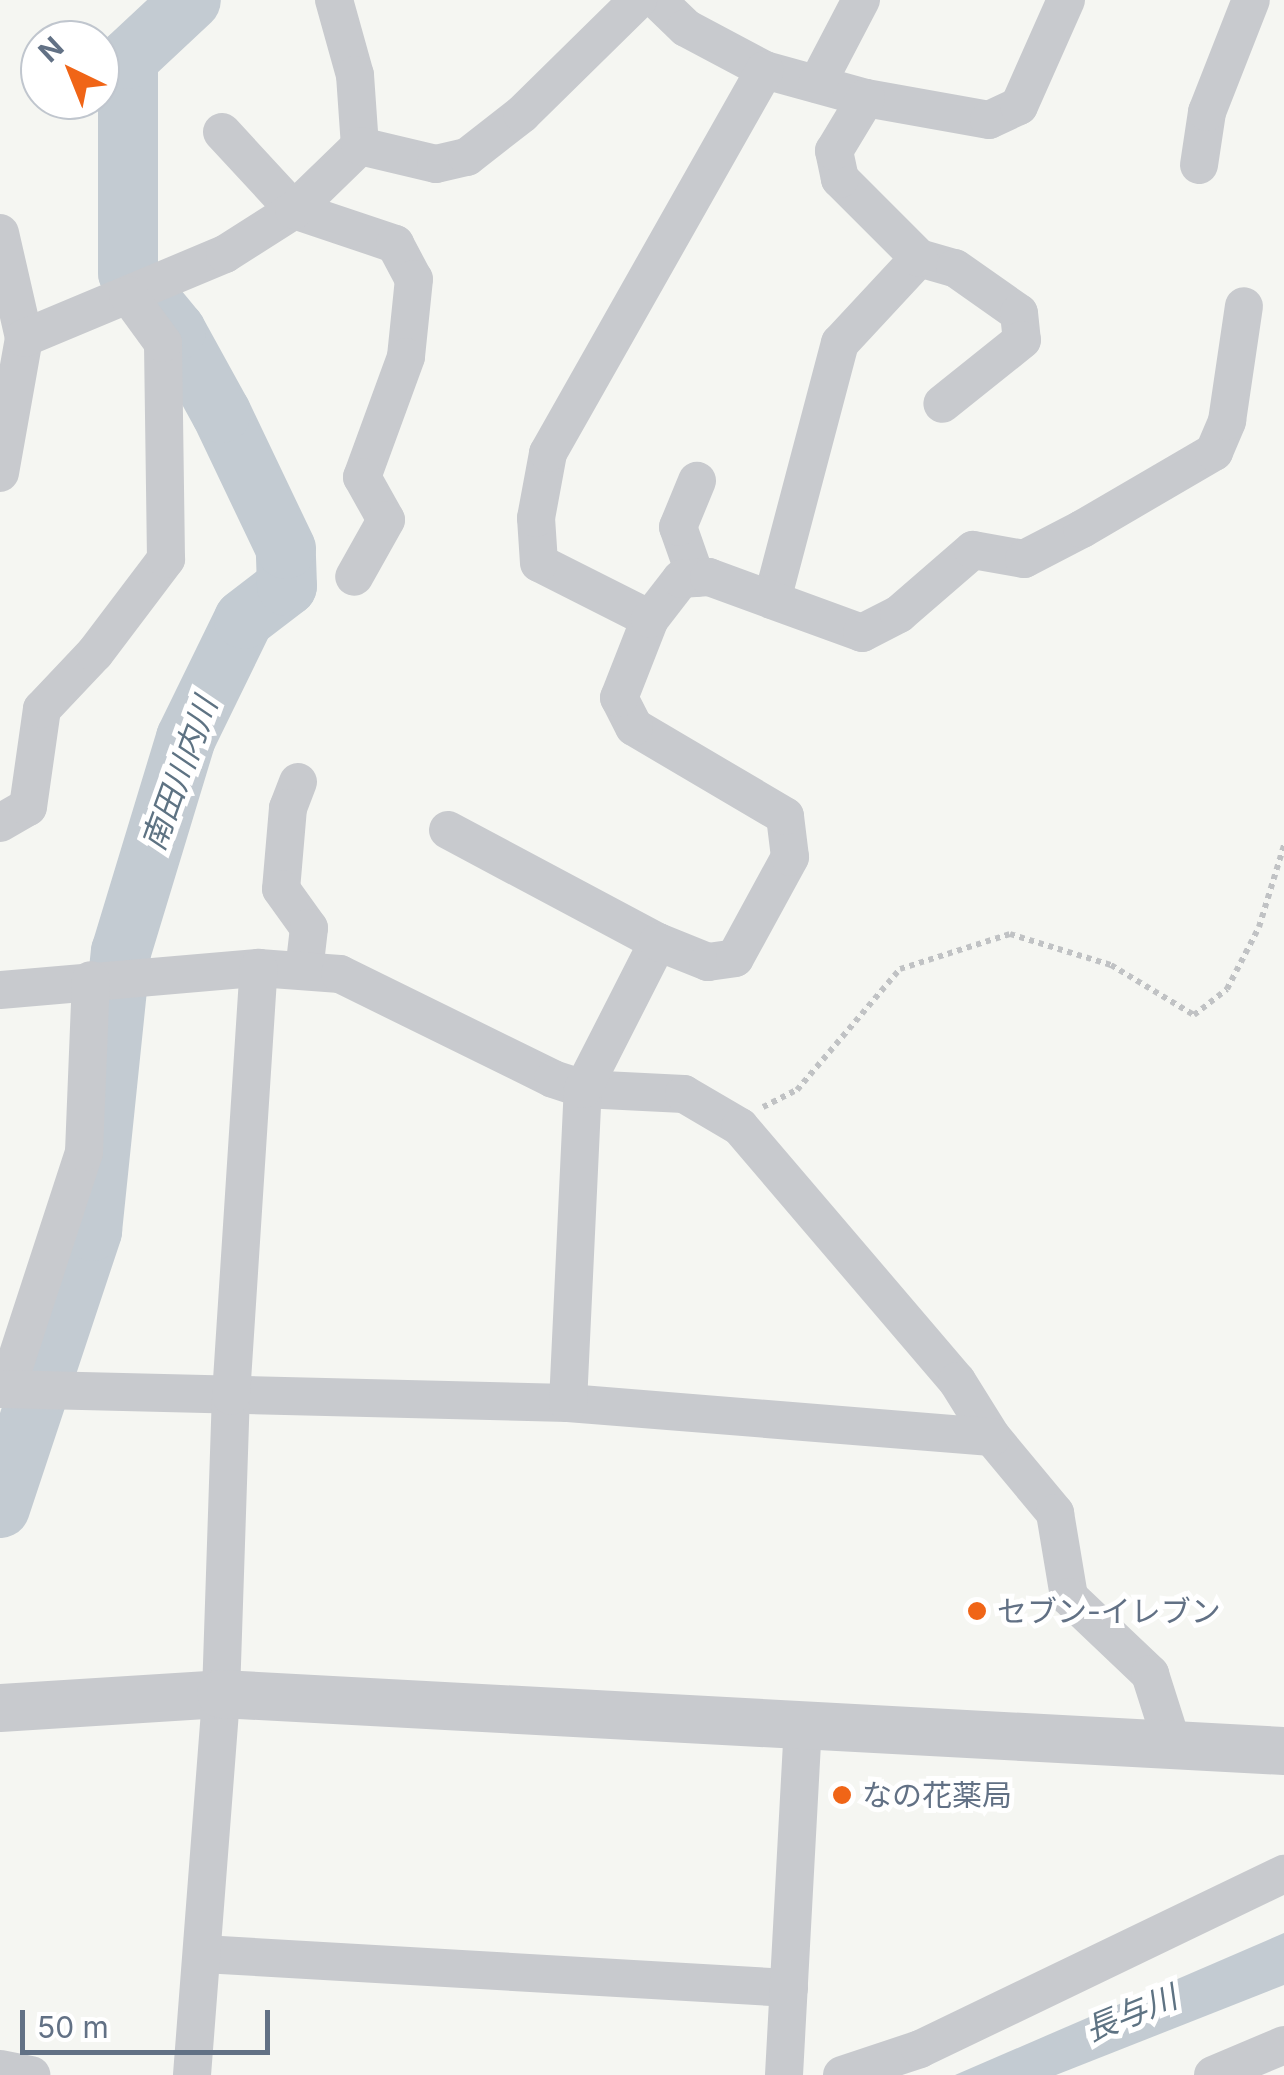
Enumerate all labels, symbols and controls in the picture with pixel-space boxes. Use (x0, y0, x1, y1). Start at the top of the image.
north arrow (20, 20, 120, 120)
text: N (32, 30, 70, 69)
water label: 南田川内川 (135, 692, 225, 856)
place label: セブン-イレブン (997, 1593, 1221, 1629)
marker: セブン-イレブン (966, 1600, 988, 1622)
place label: なの花薬局 (862, 1777, 1012, 1813)
marker: なの花薬局 (831, 1784, 853, 1806)
water label: 長与川 (1079, 1978, 1183, 2050)
scale bar (25, 1990, 275, 2052)
text: 50 m (37, 2009, 109, 2045)

